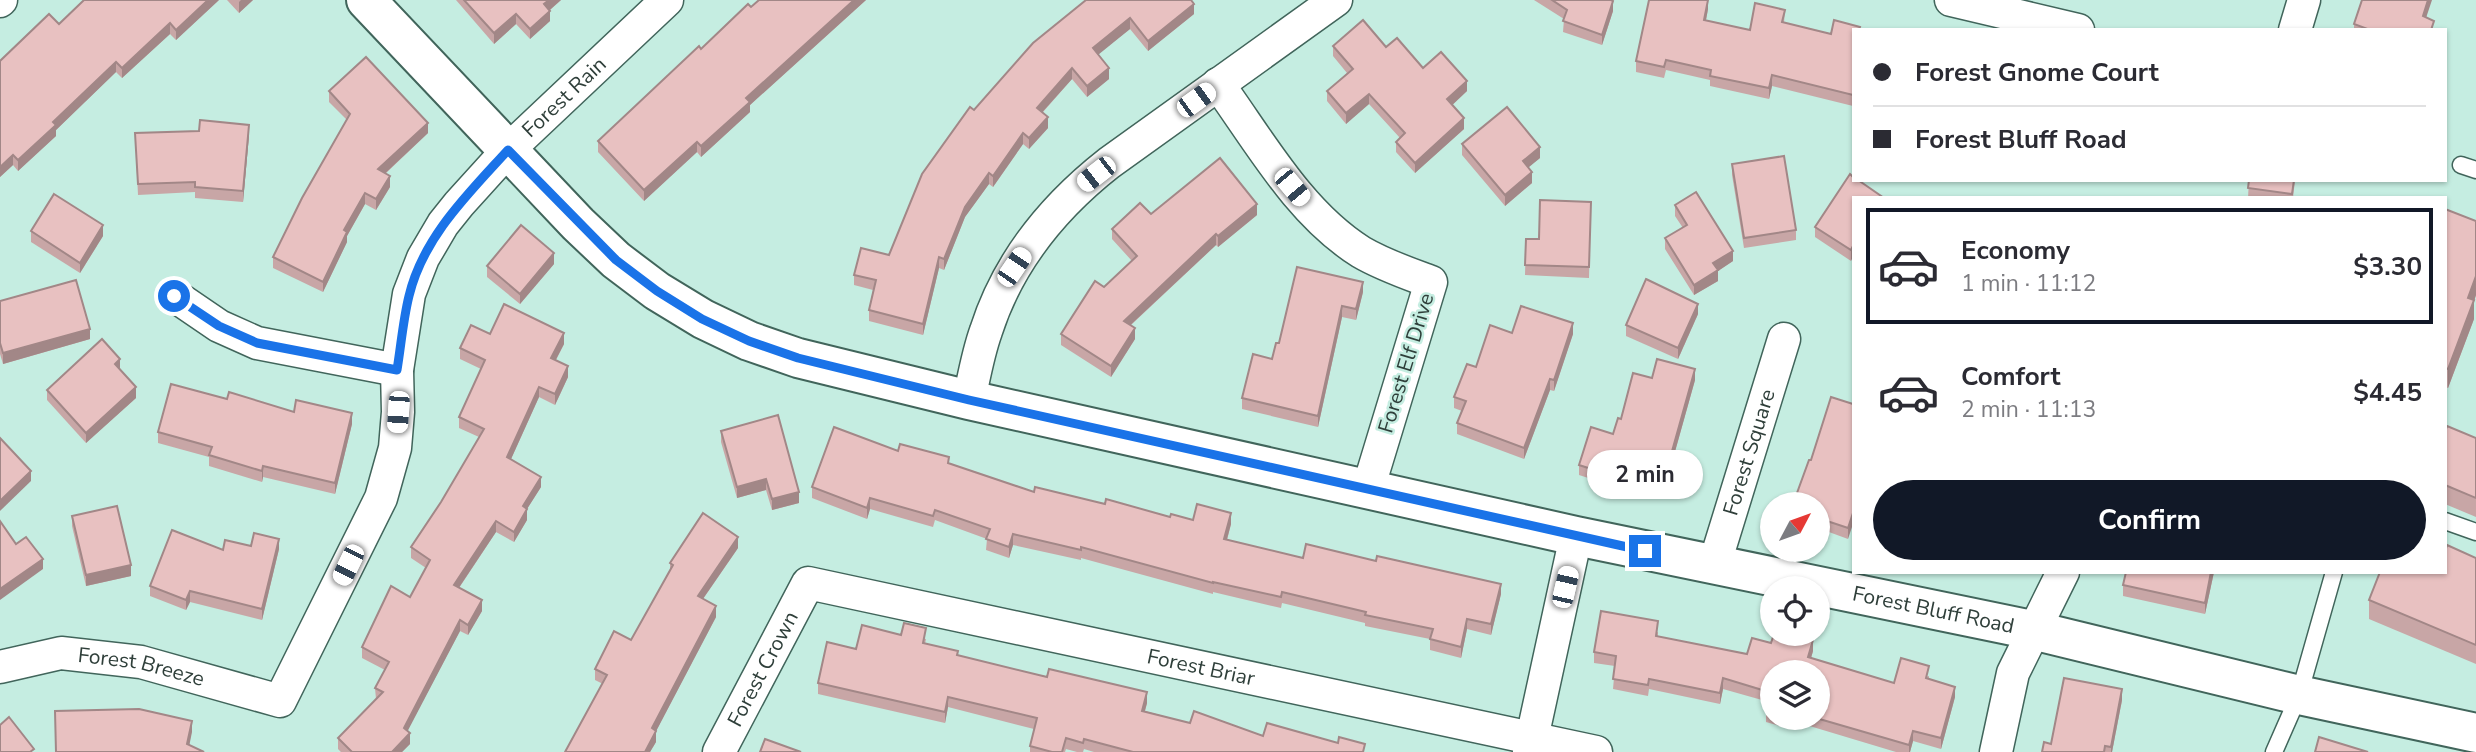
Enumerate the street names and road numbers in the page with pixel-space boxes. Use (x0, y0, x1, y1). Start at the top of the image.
street label: Forest Rain (516, 50, 612, 144)
street label: Forest Elf Drive (1371, 290, 1441, 436)
street label: Forest Square (1716, 386, 1782, 519)
street label: Forest Bluff Road (1850, 579, 2017, 640)
street label: Forest Crown (721, 606, 805, 731)
street label: Forest Breeze (76, 641, 208, 693)
street label: Forest Briar (1145, 642, 1258, 693)

